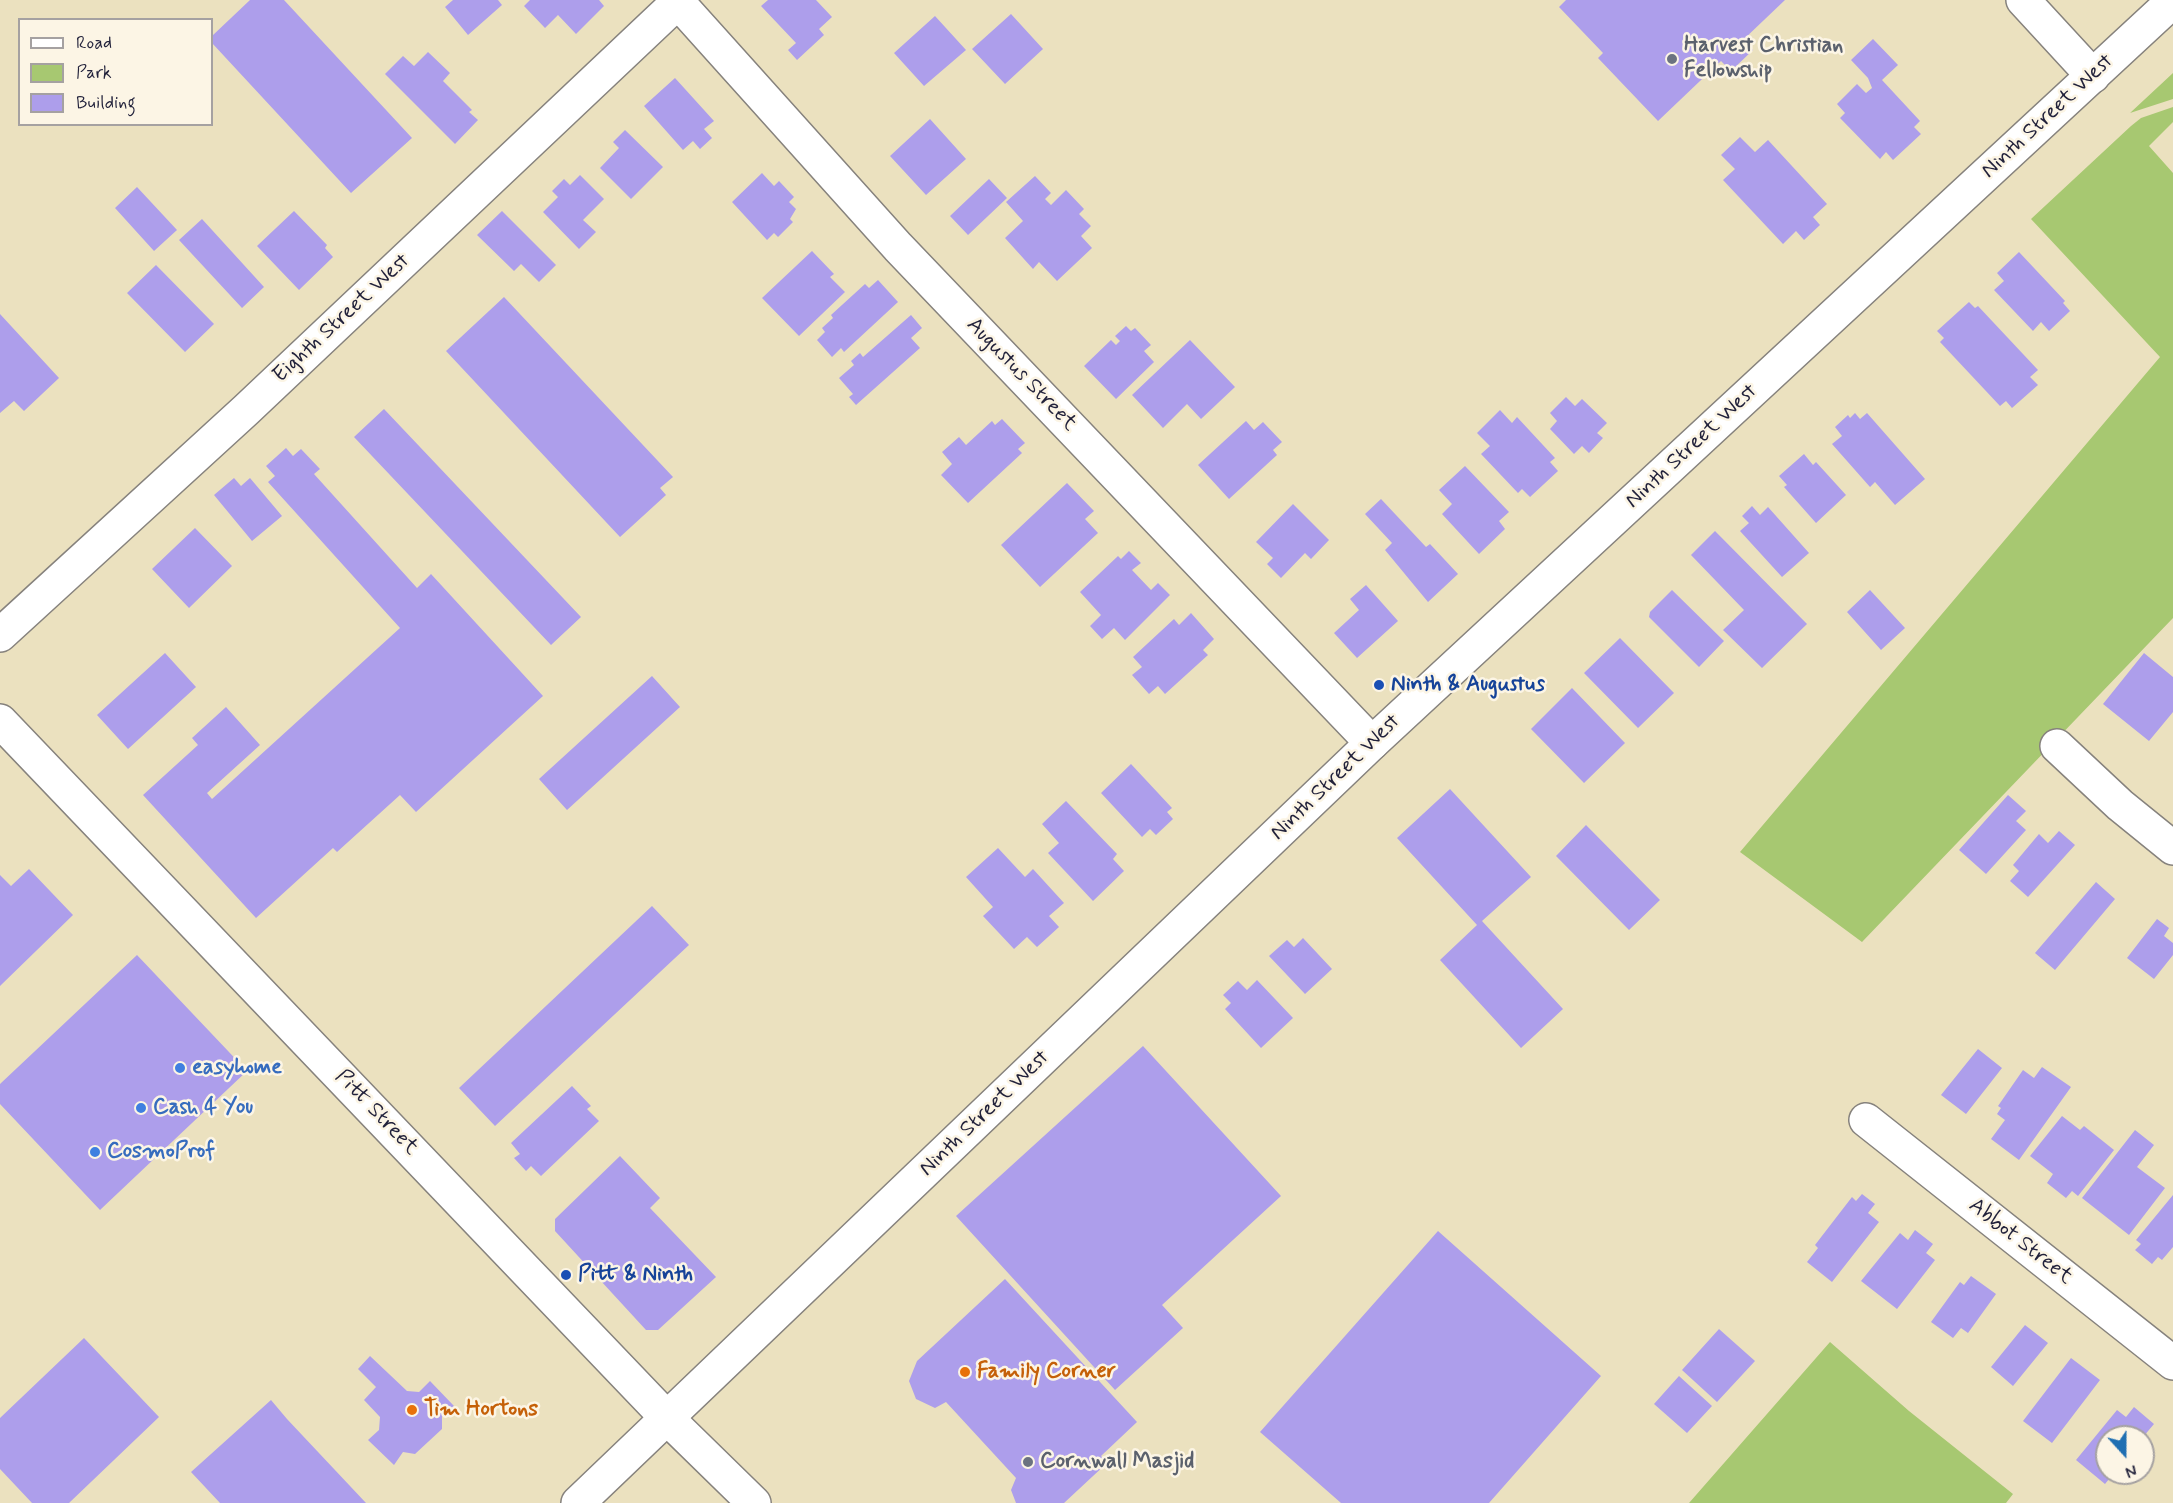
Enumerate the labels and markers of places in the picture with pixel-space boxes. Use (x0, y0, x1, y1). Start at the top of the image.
place label: Harvest Christian Fellowship (1684, 33, 1843, 84)
marker: Harvest Christian Fellowship (1665, 52, 1679, 66)
place label: Ninth & Augustus (1391, 672, 1545, 698)
marker: Ninth & Augustus (1372, 678, 1386, 692)
place label: easyhome (192, 1055, 282, 1081)
marker: easyhome (173, 1061, 187, 1075)
place label: Cash 4 You (153, 1095, 253, 1121)
marker: Cash 4 You (134, 1101, 148, 1115)
place label: CosmoProf (107, 1139, 215, 1165)
marker: CosmoProf (88, 1145, 102, 1159)
place label: Pitt & Ninth (578, 1262, 693, 1288)
marker: Pitt & Ninth (559, 1268, 573, 1282)
place label: Family Corner (977, 1359, 1116, 1385)
marker: Family Corner (958, 1365, 972, 1379)
place label: Tim Hortons (424, 1397, 538, 1423)
marker: Tim Hortons (405, 1403, 419, 1417)
place label: Cornwall Masjid (1040, 1449, 1194, 1475)
marker: Cornwall Masjid (1021, 1455, 1035, 1469)

